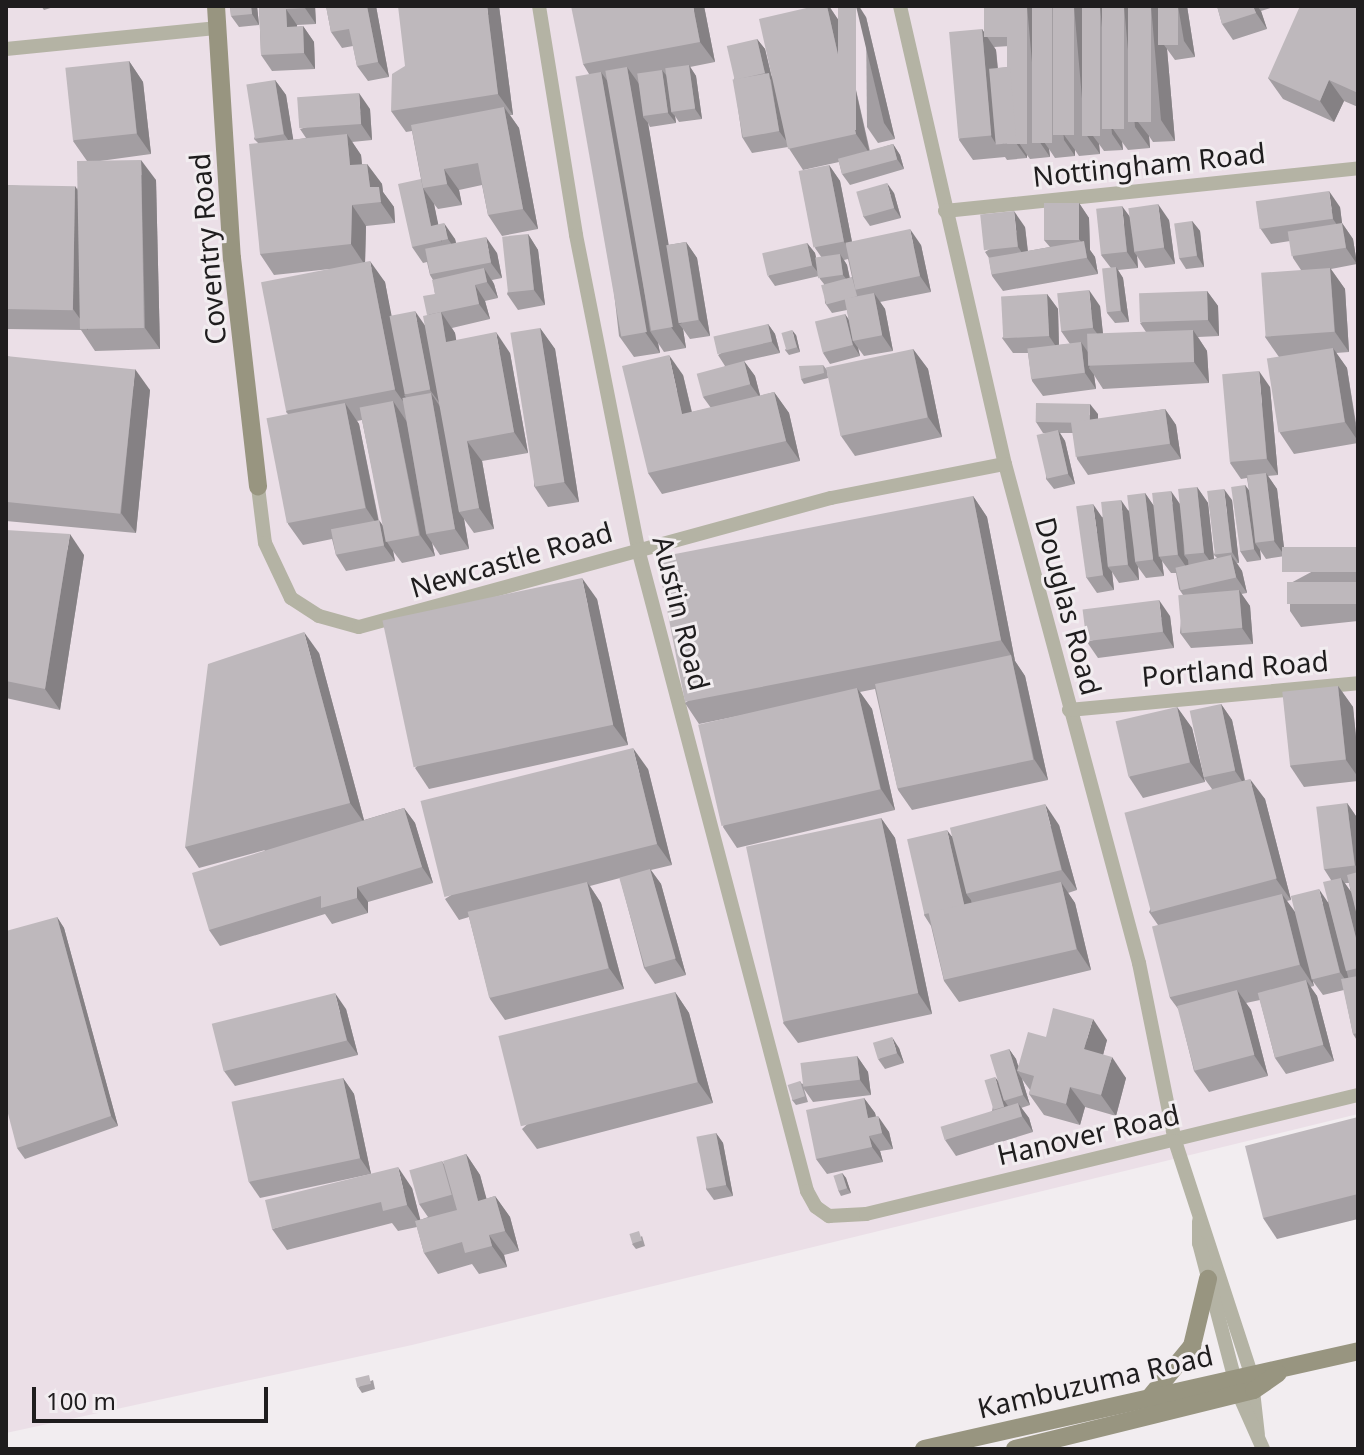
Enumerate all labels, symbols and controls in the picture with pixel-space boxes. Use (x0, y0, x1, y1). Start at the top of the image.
street label: Nottingham Road (1031, 135, 1267, 193)
street label: Coventry Road (182, 152, 232, 346)
street label: Douglas Road (1029, 513, 1109, 699)
street label: Newcastle Road (406, 514, 616, 604)
street label: Austin Road (647, 532, 717, 694)
street label: Portland Road (1140, 643, 1330, 693)
street label: Hanover Road (993, 1097, 1183, 1171)
street label: Kambuzuma Road (974, 1338, 1216, 1424)
scale bar (36, 1371, 272, 1421)
text: 100 m (46, 1384, 116, 1417)

